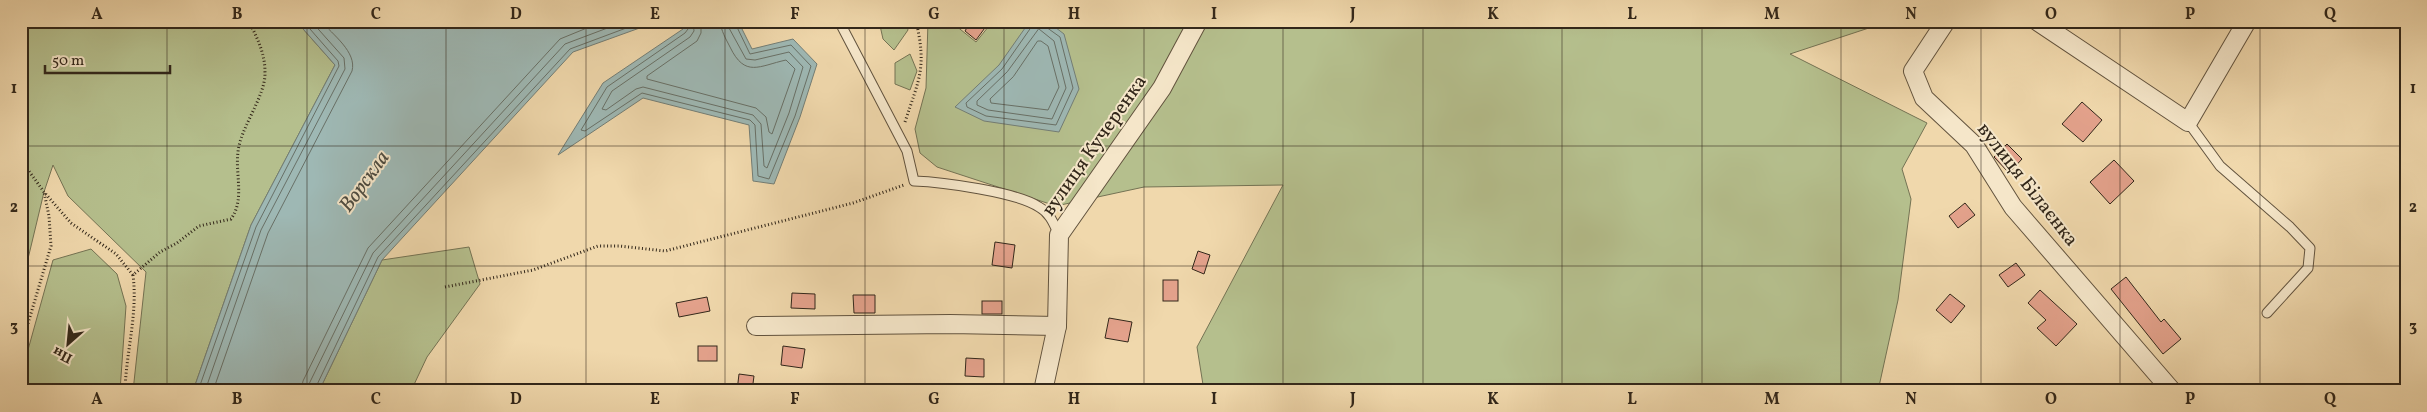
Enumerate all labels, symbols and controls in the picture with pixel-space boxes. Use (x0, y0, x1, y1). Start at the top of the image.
text: A (91, 4, 103, 26)
text: B (232, 4, 243, 26)
text: C (371, 4, 381, 26)
text: D (510, 4, 522, 26)
text: E (650, 4, 660, 26)
text: F (790, 4, 800, 26)
text: G (928, 4, 940, 26)
text: H (1068, 4, 1080, 26)
text: I (1211, 4, 1217, 26)
text: J (1349, 4, 1356, 26)
text: K (1487, 4, 1499, 26)
text: L (1627, 4, 1637, 26)
text: M (1764, 4, 1780, 26)
text: N (1905, 4, 1917, 26)
text: O (2045, 4, 2057, 26)
text: P (2185, 4, 2195, 26)
text: Q (2324, 4, 2337, 26)
scale bar (45, 42, 170, 74)
text: 50 m (52, 51, 84, 72)
street label: вулиця Кучеренка (1036, 70, 1154, 222)
text: 1 (11, 78, 17, 100)
text: 1 (2410, 78, 2416, 100)
street label: вулиця Білаєнка (1970, 117, 2084, 253)
water label: Ворскла (333, 145, 397, 219)
text: 2 (10, 197, 18, 219)
text: 2 (2409, 197, 2417, 219)
text: 3 (10, 316, 18, 338)
text: 3 (2409, 316, 2417, 338)
north arrow (42, 320, 92, 370)
text: Пн (50, 341, 76, 367)
text: A (91, 389, 103, 411)
text: B (232, 389, 243, 411)
text: C (371, 389, 381, 411)
text: D (510, 389, 522, 411)
text: E (650, 389, 660, 411)
text: F (790, 389, 800, 411)
text: G (928, 389, 940, 411)
text: H (1068, 389, 1080, 411)
text: I (1211, 389, 1217, 411)
text: J (1349, 389, 1356, 411)
text: K (1487, 389, 1499, 411)
text: L (1627, 389, 1637, 411)
text: M (1764, 389, 1780, 411)
text: N (1905, 389, 1917, 411)
text: O (2045, 389, 2057, 411)
text: P (2185, 389, 2195, 411)
text: Q (2324, 389, 2337, 411)

